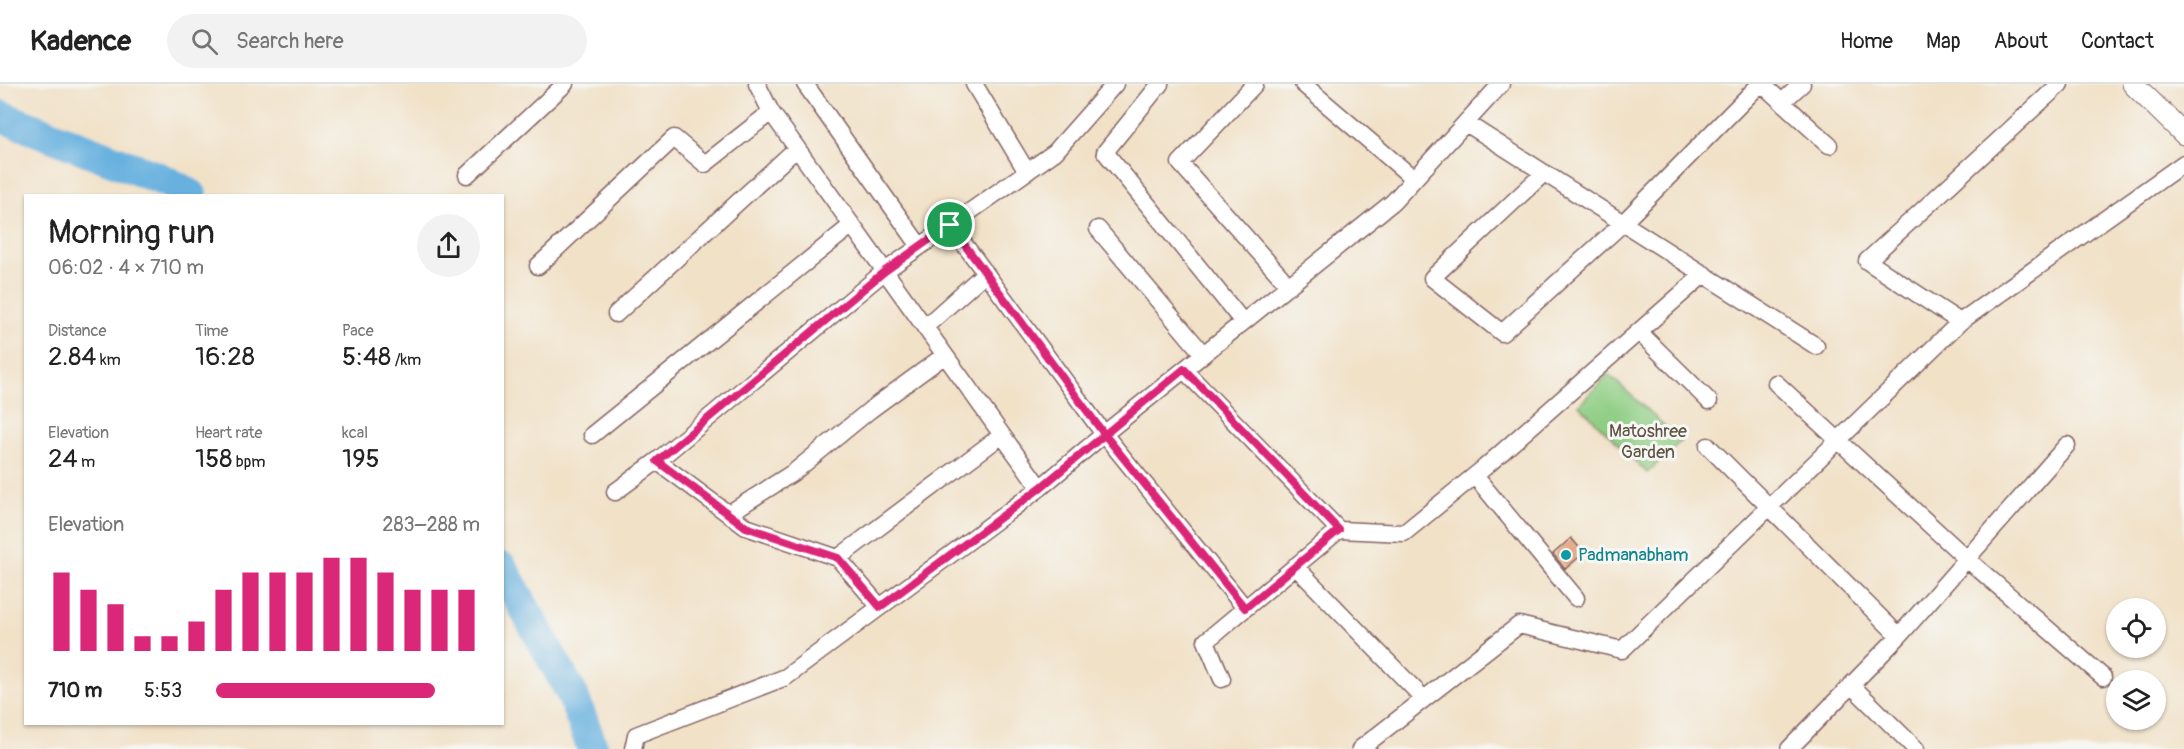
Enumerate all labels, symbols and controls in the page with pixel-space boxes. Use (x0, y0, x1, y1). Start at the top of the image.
search box (167, 14, 587, 68)
text: Kadence (30, 24, 131, 59)
icon: search (188, 25, 221, 58)
text: Search here (236, 27, 343, 55)
text: Home (1840, 28, 1893, 55)
text: Map (1926, 28, 1961, 55)
text: About (1994, 28, 2048, 55)
text: Contact (2081, 28, 2154, 55)
pin (924, 199, 975, 250)
icon: arrive (933, 208, 966, 241)
text: Morning run (48, 212, 215, 253)
button: share (417, 214, 480, 277)
text: 06:02 · 4 × 710 m (48, 255, 204, 280)
text: Distance (48, 321, 107, 341)
text: Time (195, 321, 228, 341)
text: Pace (342, 321, 374, 341)
text: 2.84 (48, 341, 96, 373)
text: 16:28 (195, 341, 255, 373)
text: 5:48 (342, 341, 391, 373)
text: km (96, 350, 121, 370)
text: /km (391, 350, 421, 370)
park label: Matoshree Garden (1609, 420, 1687, 464)
text: Elevation (48, 423, 109, 443)
text: Heart rate (195, 423, 262, 443)
text: kcal (342, 423, 368, 443)
text: 24 (48, 443, 78, 475)
text: 158 (195, 443, 232, 475)
text: 195 (342, 443, 380, 475)
text: m (78, 452, 95, 472)
text: bpm (232, 452, 265, 472)
text: Elevation (48, 512, 124, 537)
text: 283–288 m (382, 512, 480, 537)
place label: Padmanabham (1578, 544, 1688, 567)
marker: Padmanabham (1559, 548, 1573, 562)
map controls (2106, 598, 2166, 730)
button: locate (2106, 598, 2166, 658)
button: layers (2106, 670, 2166, 730)
text: 710 m (48, 678, 102, 703)
text: 5:53 (144, 678, 182, 703)

